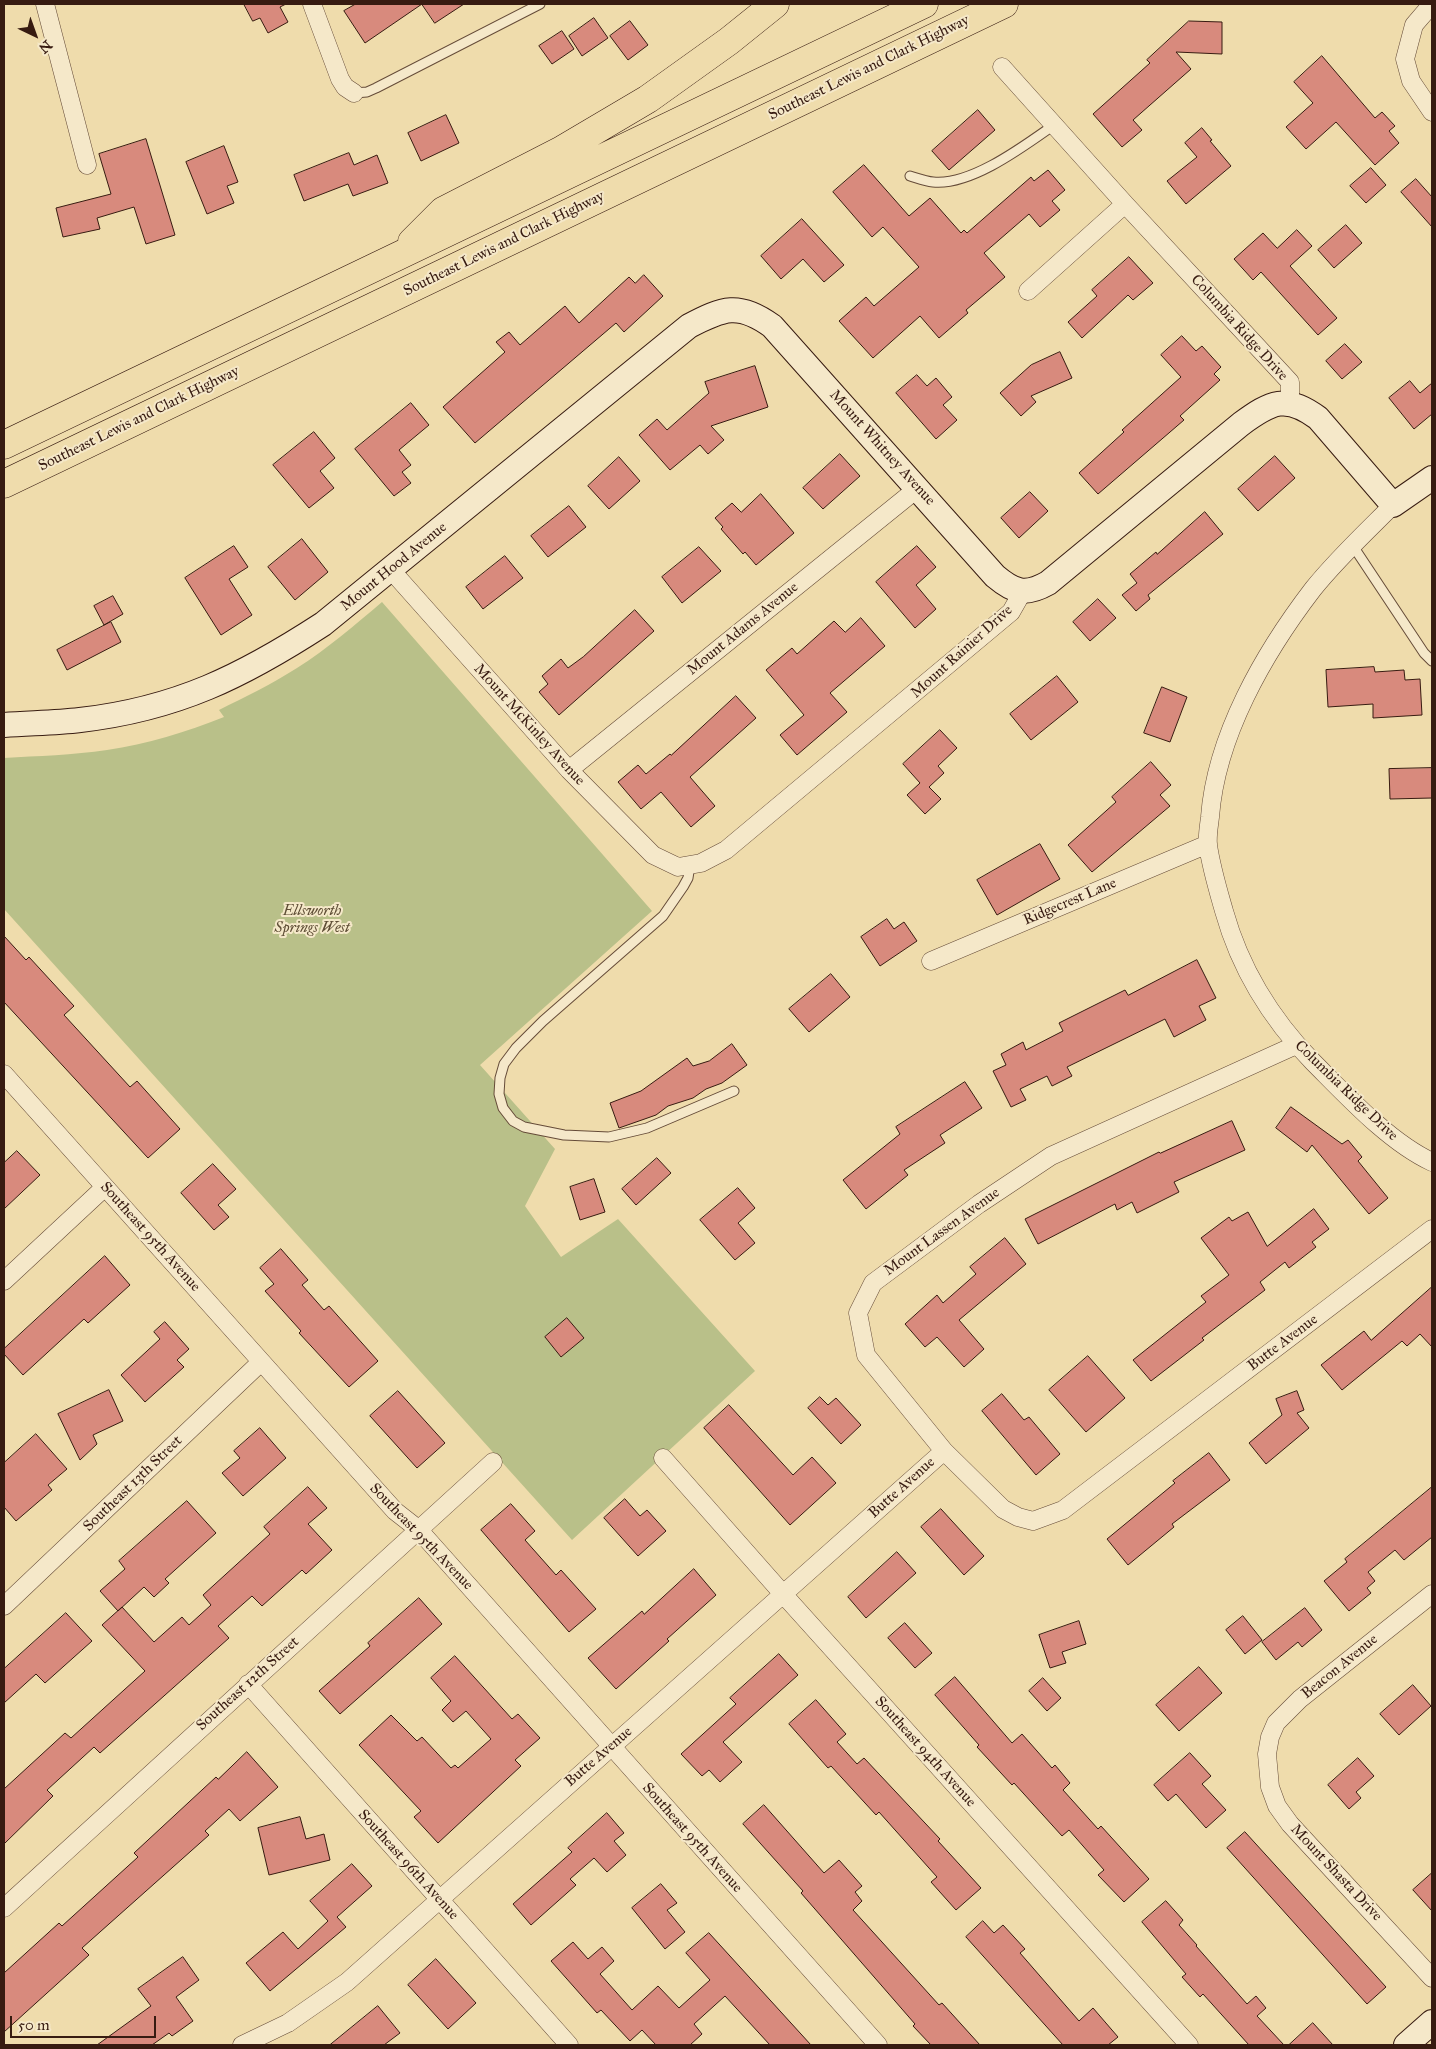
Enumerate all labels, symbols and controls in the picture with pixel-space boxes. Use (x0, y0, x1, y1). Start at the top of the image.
north arrow (10, 10, 60, 60)
street label: Southeast Lewis and Clark Highway (766, 11, 972, 125)
text: N (35, 36, 55, 57)
street label: Southeast Lewis and Clark Highway (401, 187, 607, 301)
street label: Columbia Ridge Drive (1187, 271, 1291, 385)
street label: Southeast Lewis and Clark Highway (36, 362, 242, 476)
street label: Mount Whitney Avenue (825, 387, 939, 509)
street label: Mount Hood Avenue (337, 519, 451, 615)
street label: Mount Adams Avenue (684, 579, 802, 679)
street label: Mount Rainier Drive (907, 602, 1017, 702)
street label: Mount McKinley Avenue (470, 660, 588, 790)
street label: Ridgecrest Lane (1021, 874, 1119, 930)
park label: Ellsworth Springs West (274, 902, 350, 937)
street label: Columbia Ridge Drive (1291, 1037, 1401, 1145)
street label: Southeast 95th Avenue (96, 1178, 204, 1296)
street label: Mount Lassen Avenue (881, 1184, 1003, 1280)
street label: Butte Avenue (1244, 1311, 1322, 1375)
street label: Southeast 13th Street (80, 1432, 186, 1536)
street label: Butte Avenue (865, 1454, 939, 1522)
street label: Southeast 95th Avenue (365, 1480, 477, 1594)
street label: Beacon Avenue (1298, 1631, 1382, 1703)
street label: Southeast 12th Street (193, 1633, 303, 1735)
street label: Southeast 94th Avenue (871, 1693, 979, 1811)
street label: Butte Avenue (562, 1723, 636, 1791)
street label: Southeast 95th Avenue (638, 1779, 746, 1897)
street label: Southeast 96th Avenue (354, 1806, 462, 1924)
street label: Mount Shasta Drive (1286, 1821, 1386, 1925)
scale bar (12, 2006, 159, 2038)
text: 50 m (18, 2016, 50, 2034)

